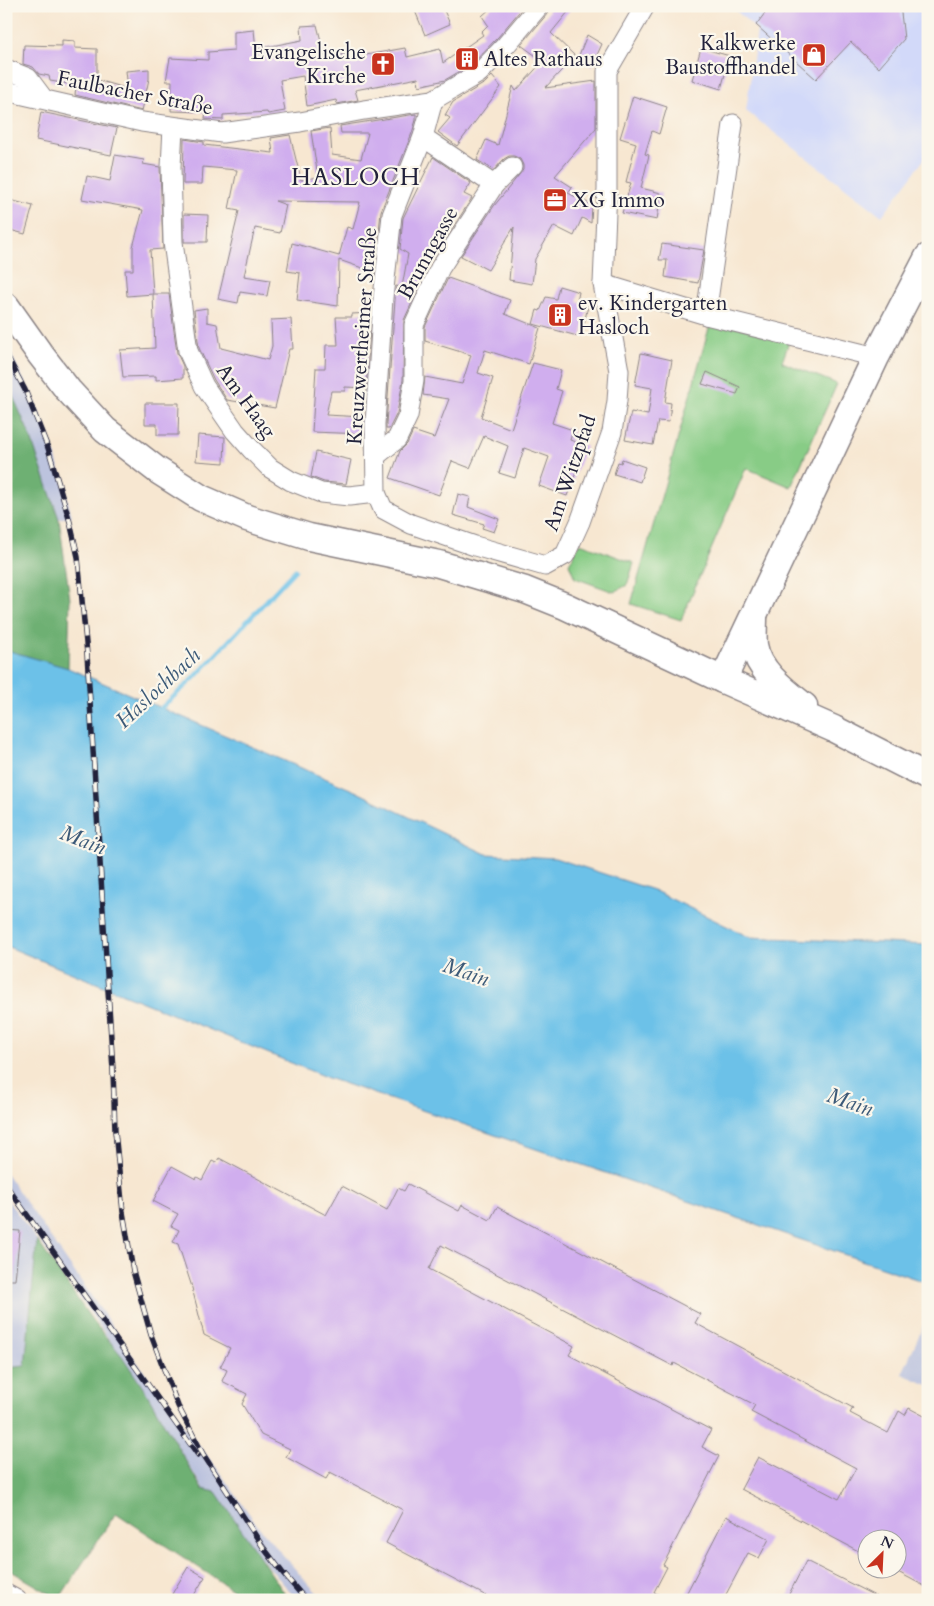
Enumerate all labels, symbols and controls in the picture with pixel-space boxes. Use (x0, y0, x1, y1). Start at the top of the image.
place label: Kalkwerke Baustoffhandel (665, 29, 796, 82)
place label: Evangelische Kirche (251, 38, 366, 91)
shop icon: Kalkwerke Baustoffhandel (801, 42, 827, 68)
place label: Altes Rathaus (484, 45, 603, 74)
building icon: Altes Rathaus (454, 46, 480, 72)
church icon: Evangelische Kirche (370, 51, 396, 77)
street label: Faulbacher Straße (55, 64, 215, 122)
district label: HASLOCH (291, 161, 421, 194)
place label: XG Immo (572, 186, 665, 215)
office icon: XG Immo (542, 187, 568, 213)
street label: Brunngasse (391, 201, 465, 305)
street label: Kreuzwertheimer Straße (340, 226, 384, 446)
place label: ev. Kindergarten Hasloch (578, 289, 728, 342)
building icon: ev. Kindergarten Hasloch (547, 302, 573, 328)
street label: Am Haag (209, 358, 283, 444)
street label: Am Witzpfad (537, 411, 603, 535)
water label: Haslochbach (109, 641, 207, 735)
water label: Main (56, 818, 110, 862)
water label: Main (439, 950, 493, 994)
water label: Main (823, 1080, 877, 1124)
north arrow (856, 1528, 906, 1578)
text: N (878, 1531, 897, 1554)

